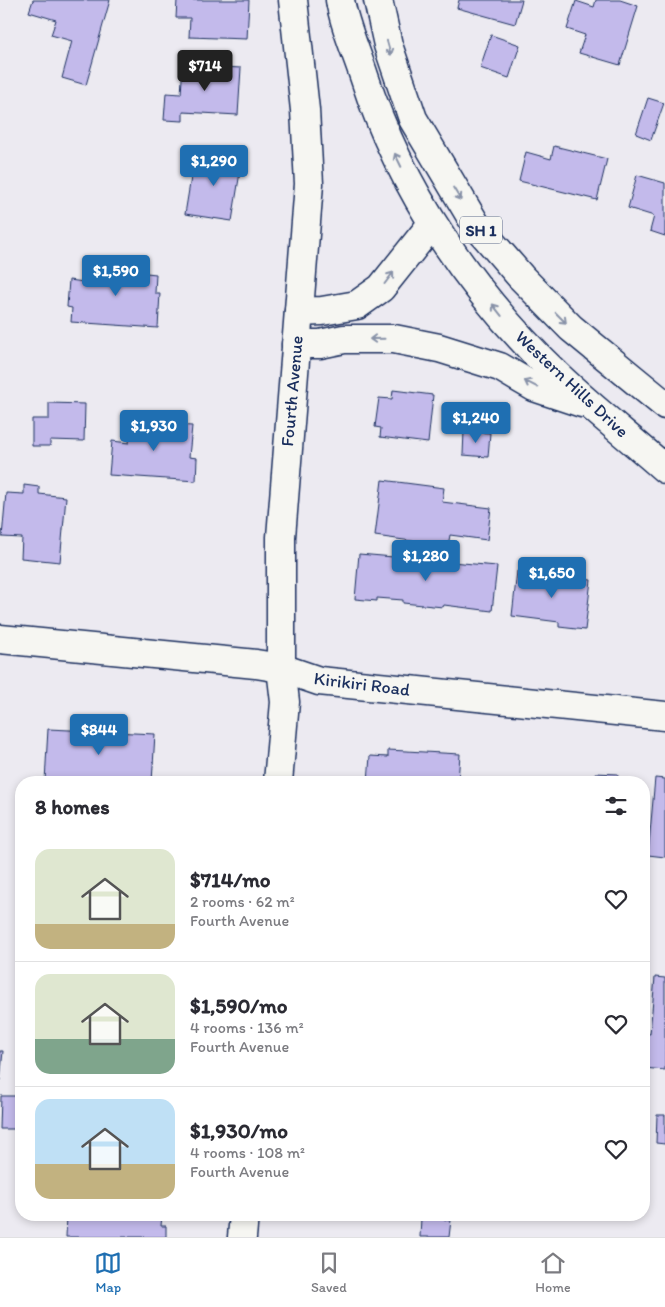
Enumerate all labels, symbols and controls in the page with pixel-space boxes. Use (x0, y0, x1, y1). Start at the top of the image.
one-way arrow (385, 39, 394, 55)
pin: $714 (175, 49, 235, 92)
text: $714 (188, 56, 222, 75)
pin: $1,290 (173, 144, 255, 187)
text: $1,290 (191, 151, 237, 170)
one-way arrow (393, 153, 403, 168)
one-way arrow (453, 186, 463, 200)
road number: SH 1 (460, 216, 502, 244)
pin: $1,590 (75, 254, 157, 297)
text: $1,590 (93, 261, 139, 280)
one-way arrow (384, 271, 394, 285)
one-way arrow (492, 303, 502, 317)
one-way arrow (555, 312, 568, 324)
street label: Western Hills Drive (511, 326, 633, 442)
one-way arrow (369, 334, 385, 344)
street label: Fourth Avenue (276, 335, 308, 447)
one-way arrow (524, 379, 539, 388)
pin: $1,240 (435, 402, 517, 444)
text: $1,240 (452, 408, 500, 427)
pin: $1,930 (113, 410, 195, 452)
text: $1,930 (131, 416, 177, 435)
pin: $1,280 (385, 540, 467, 582)
text: $1,280 (403, 546, 449, 565)
pin: $1,650 (511, 556, 593, 599)
text: $1,650 (529, 563, 575, 582)
street label: Kirikiri Road (313, 667, 411, 701)
pin: $844 (69, 714, 129, 756)
text: $844 (81, 720, 117, 739)
icon: filters (602, 792, 630, 820)
text: 8 homes (35, 794, 110, 819)
text: $714/mo (190, 867, 271, 892)
icon: home (75, 869, 135, 929)
icon: heart (602, 885, 630, 913)
text: 2 rooms · 62 m² (190, 892, 295, 911)
text: Fourth Avenue (190, 911, 289, 930)
text: $1,590/mo (190, 993, 287, 1018)
icon: home (75, 994, 135, 1054)
icon: heart (602, 1010, 630, 1038)
text: 4 rooms · 136 m² (190, 1018, 304, 1037)
text: Fourth Avenue (190, 1037, 289, 1056)
text: $1,930/mo (190, 1118, 288, 1143)
icon: home (75, 1119, 135, 1179)
icon: heart (602, 1135, 630, 1163)
text: 4 rooms · 108 m² (190, 1143, 305, 1162)
text: Fourth Avenue (190, 1162, 289, 1181)
tab: Map (94, 1249, 122, 1296)
tab: Saved (311, 1249, 347, 1296)
tab: Home (535, 1249, 571, 1296)

